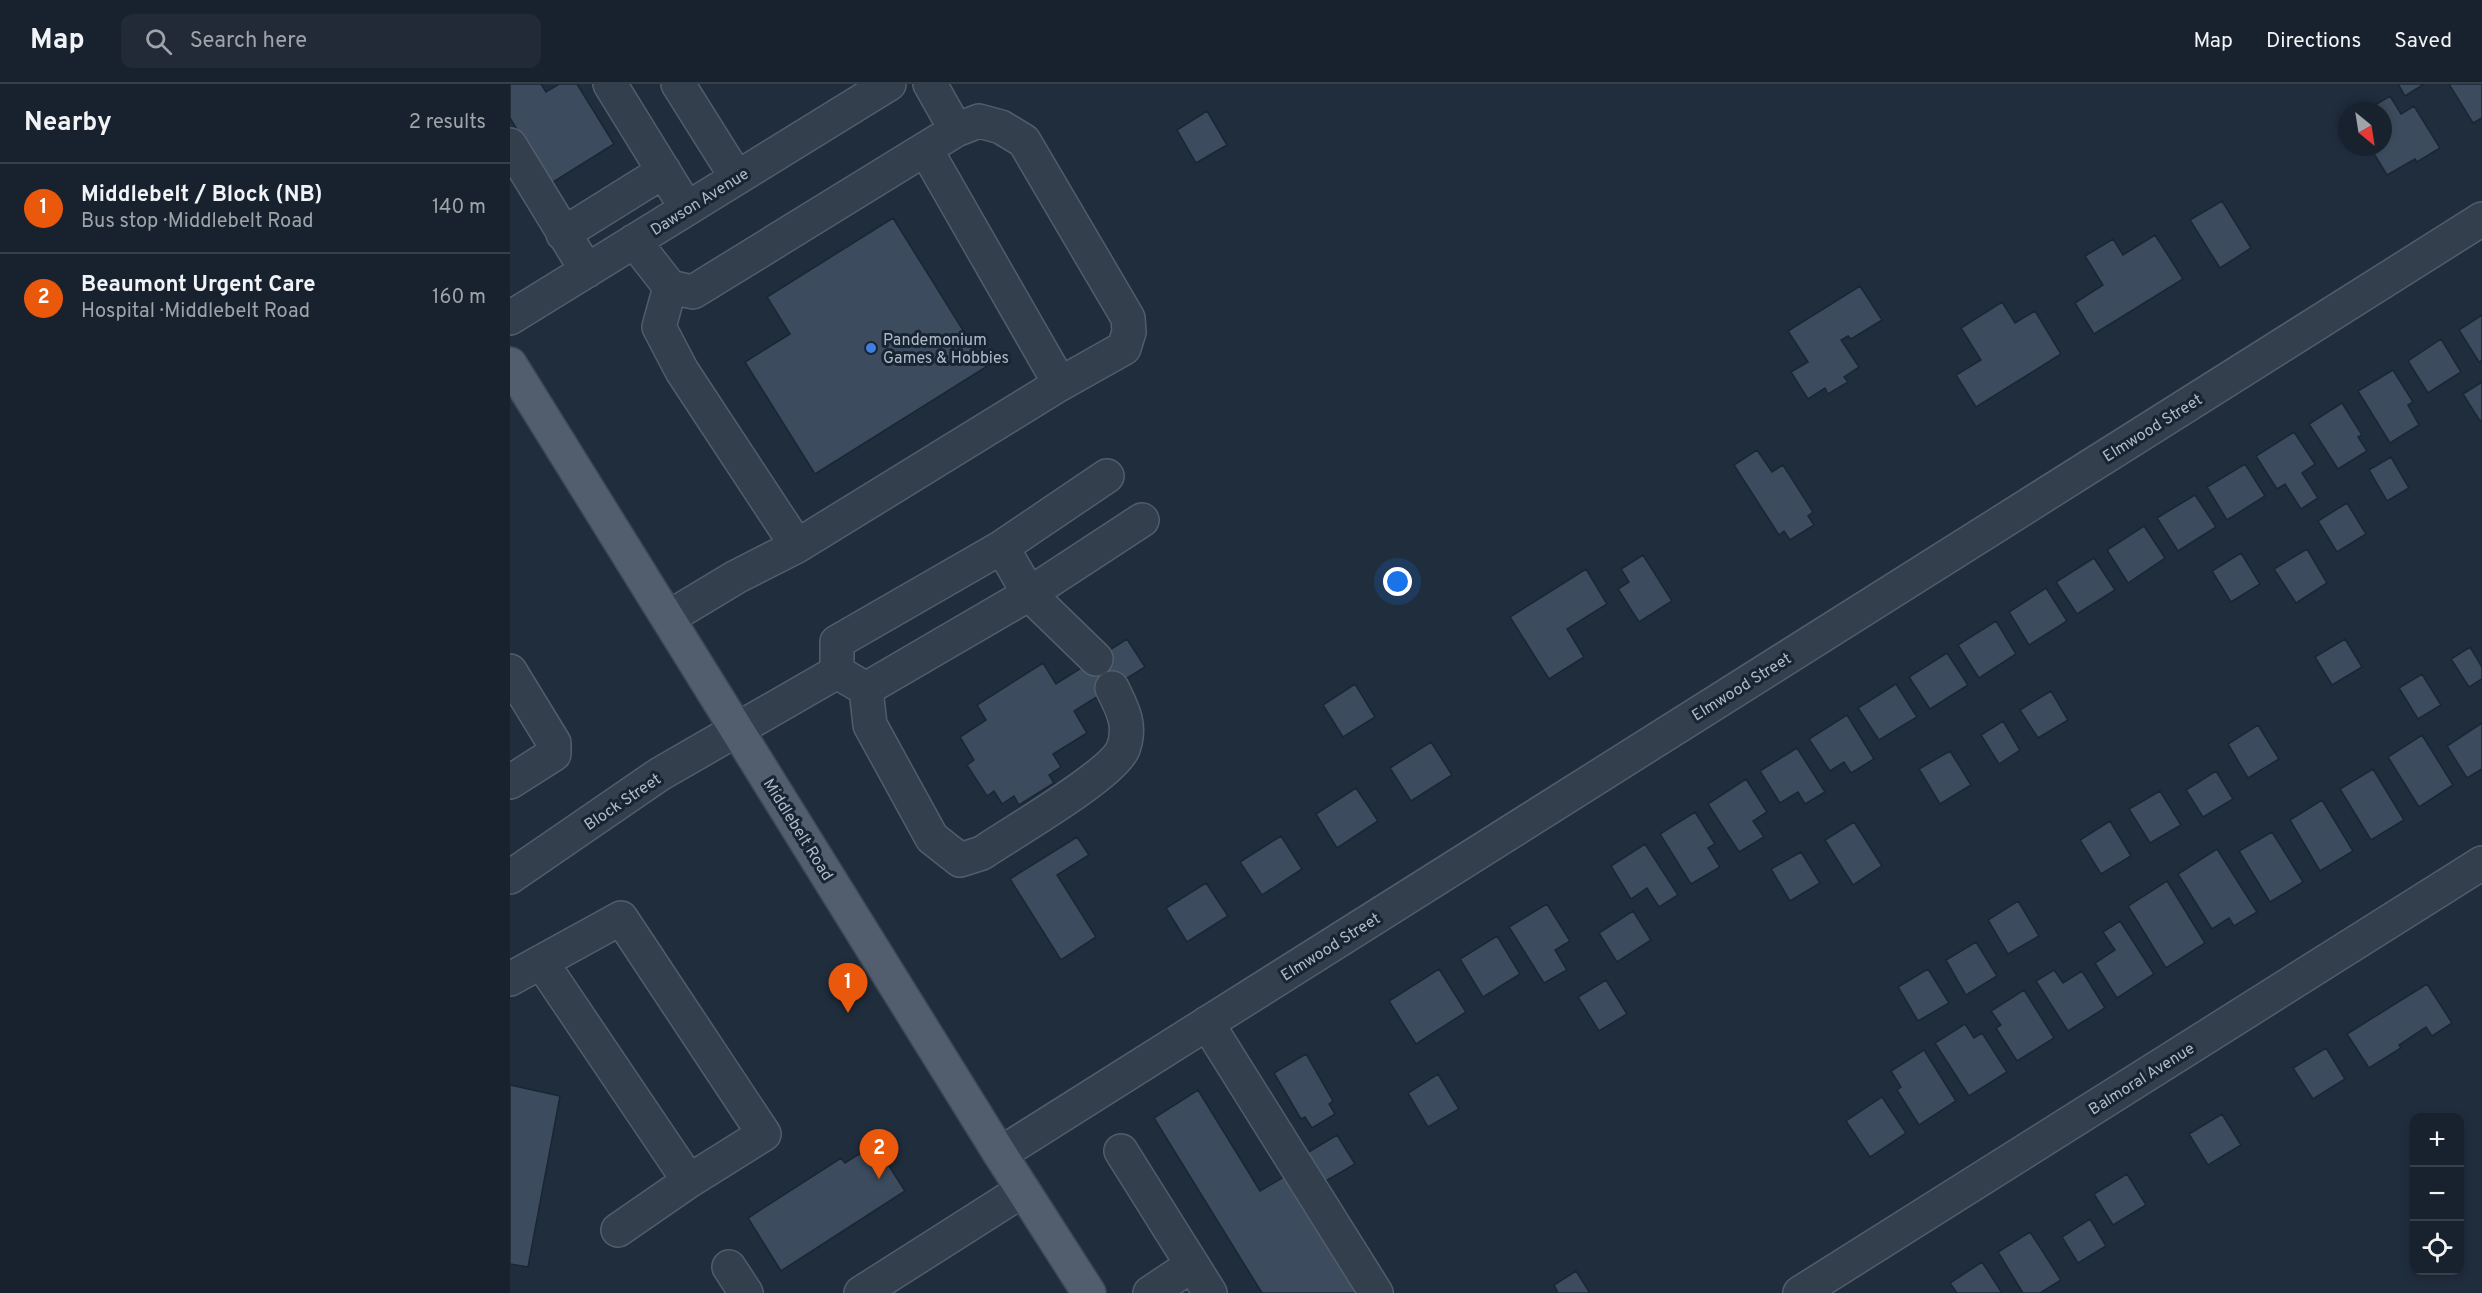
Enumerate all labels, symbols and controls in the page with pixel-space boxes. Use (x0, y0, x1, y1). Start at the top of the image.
search box (121, 14, 541, 68)
text: Map (30, 23, 85, 59)
icon: search (142, 25, 175, 58)
text: Search here (190, 28, 307, 55)
text: Map (2193, 28, 2233, 55)
text: Directions (2266, 28, 2361, 55)
text: Saved (2394, 28, 2452, 55)
north arrow (2338, 102, 2392, 156)
text: Nearby (24, 107, 112, 140)
text: 2 results (409, 110, 486, 136)
street label: Dawson Avenue (647, 165, 753, 241)
text: Middlebelt / Block (NB) (81, 182, 322, 209)
text: 1 (40, 195, 48, 221)
text: 140 m (432, 195, 486, 221)
text: Bus stop · Middlebelt Road (81, 209, 314, 235)
text: Beaumont Urgent Care (81, 272, 315, 299)
text: 2 (37, 285, 50, 311)
text: 160 m (432, 285, 486, 311)
text: Hospital · Middlebelt Road (81, 299, 310, 325)
place label: Pandemonium Games & Hobbies (883, 331, 1009, 369)
marker: Pandemonium Games & Hobbies (864, 341, 878, 355)
street label: Elmwood Street (2100, 390, 2207, 467)
your location (1383, 567, 1412, 596)
street label: Elmwood Street (1689, 649, 1796, 726)
street label: Block Street (581, 770, 665, 836)
street label: Middlebelt Road (758, 775, 837, 885)
street label: Elmwood Street (1278, 909, 1385, 986)
pin: 1 (828, 964, 868, 1013)
street label: Balmoral Avenue (2085, 1039, 2199, 1120)
map controls (2410, 1113, 2464, 1275)
button: + (2410, 1113, 2464, 1167)
pin: 2 (860, 1130, 898, 1179)
button: − (2410, 1167, 2464, 1221)
button: locate (2410, 1221, 2464, 1275)

